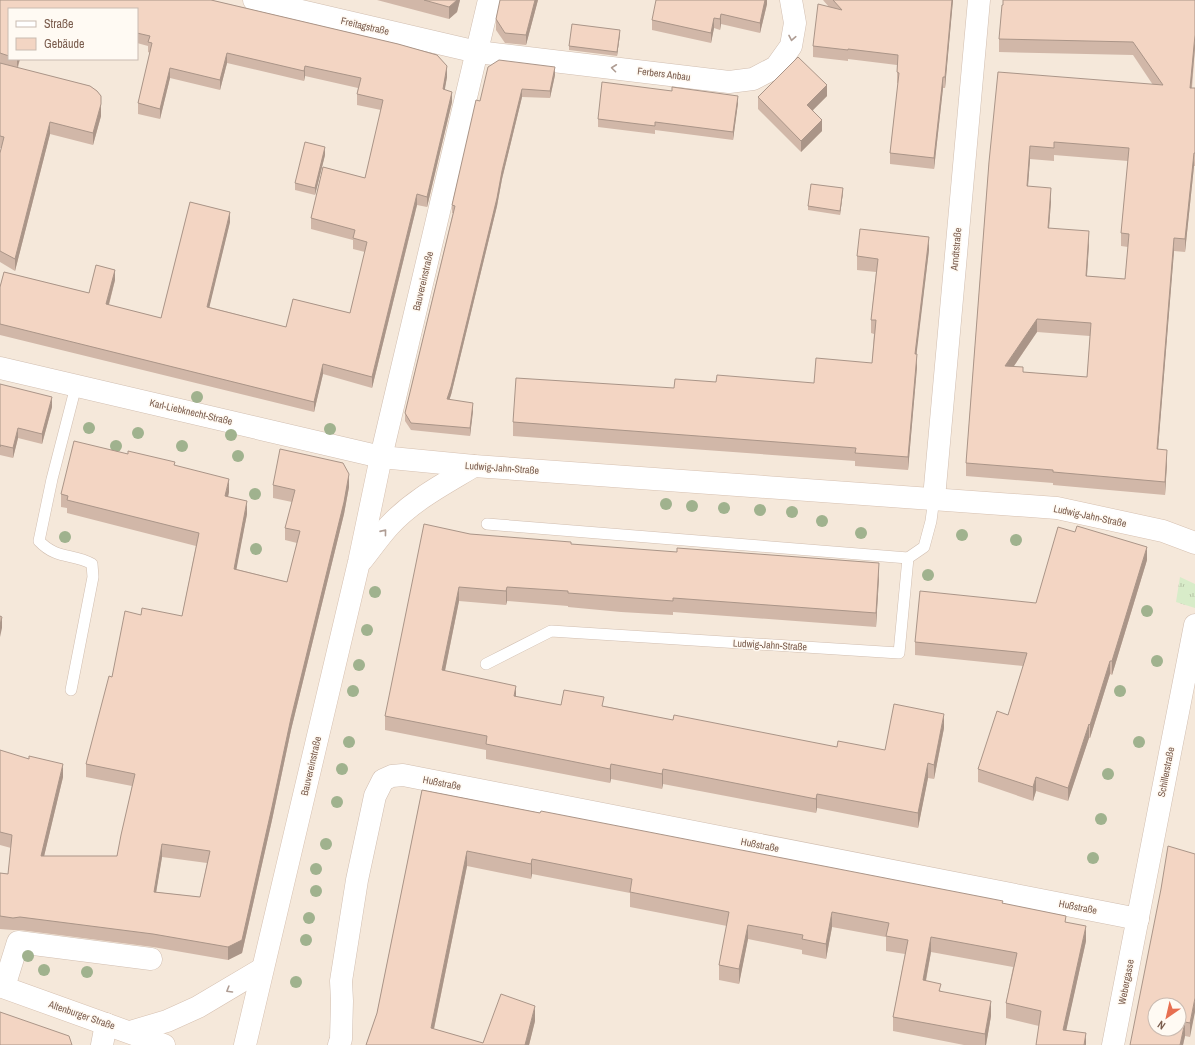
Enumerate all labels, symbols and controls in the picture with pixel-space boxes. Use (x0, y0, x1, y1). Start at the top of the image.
legend (8, 8, 138, 60)
street label: Freitagstraße (340, 14, 391, 38)
text: Straße (44, 16, 74, 32)
one-way arrow (789, 35, 797, 42)
text: Gebäude (44, 36, 85, 52)
one-way arrow (611, 64, 617, 73)
street label: Ferbers Anbau (637, 64, 691, 84)
street label: Arndtstraße (948, 227, 964, 272)
street label: Bauvereinstraße (410, 250, 436, 312)
street label: Karl-Liebknecht-Straße (148, 396, 234, 428)
street label: Ludwig-Jahn-Straße (464, 459, 540, 477)
street label: Ludwig-Jahn-Straße (1052, 502, 1128, 530)
one-way arrow (380, 529, 387, 537)
street label: Ludwig-Jahn-Straße (733, 637, 808, 653)
street label: Bauvereinstraße (298, 735, 324, 797)
street label: Schillerstraße (1155, 746, 1177, 798)
street label: Hußstraße (422, 773, 463, 793)
street label: Hußstraße (740, 835, 781, 855)
street label: Hußstraße (1058, 897, 1099, 917)
street label: Webergasse (1115, 958, 1137, 1006)
one-way arrow (226, 985, 233, 992)
street label: Altenburger Straße (46, 997, 117, 1033)
north arrow (1147, 997, 1187, 1037)
text: N (1155, 1018, 1168, 1033)

